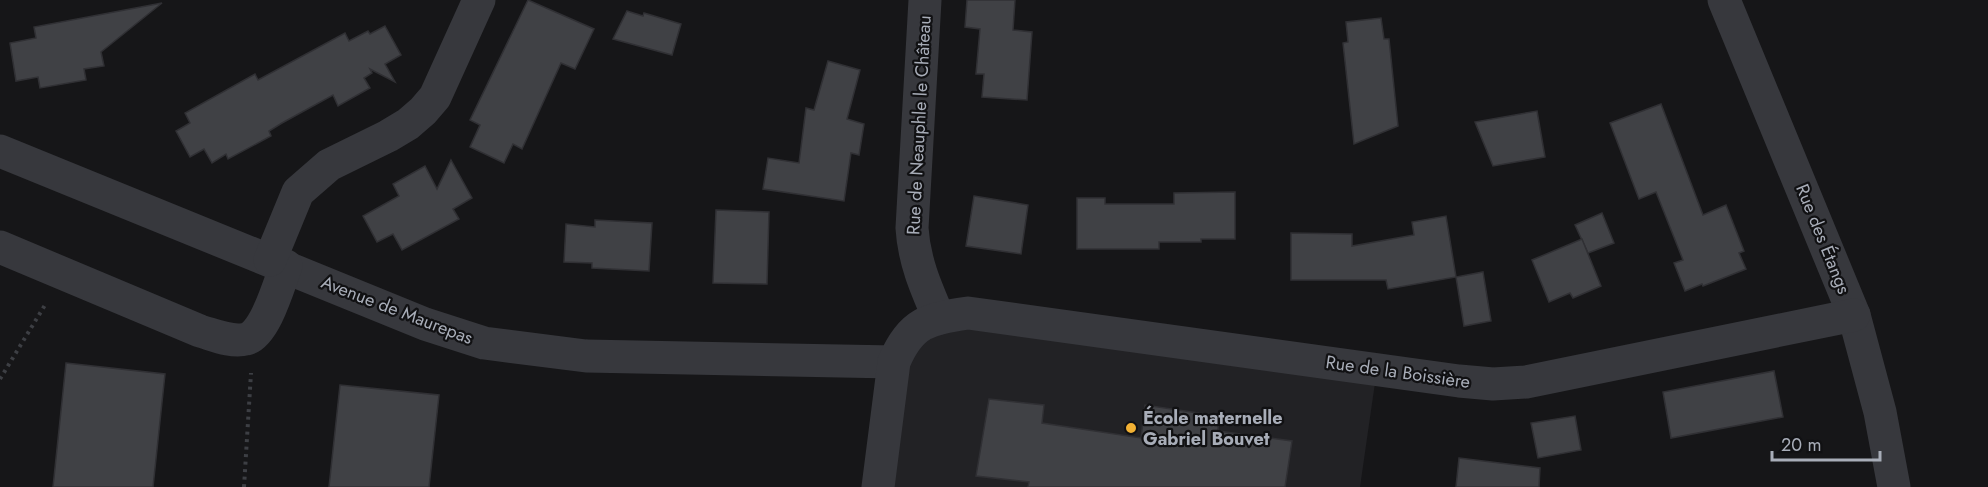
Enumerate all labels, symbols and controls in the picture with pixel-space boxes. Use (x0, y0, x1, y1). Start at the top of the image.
street label: Rue de Neauphle le Château (900, 14, 938, 236)
street label: Rue des Étangs (1789, 180, 1857, 298)
street label: Avenue de Maurepas (317, 269, 477, 351)
street label: Rue de la Boissière (1324, 349, 1472, 395)
place label: École maternelle Gabriel Bouvet (1143, 405, 1283, 452)
marker: École maternelle Gabriel Bouvet (1124, 421, 1138, 435)
scale bar (1772, 424, 1880, 462)
text: 20 m (1781, 432, 1821, 458)

